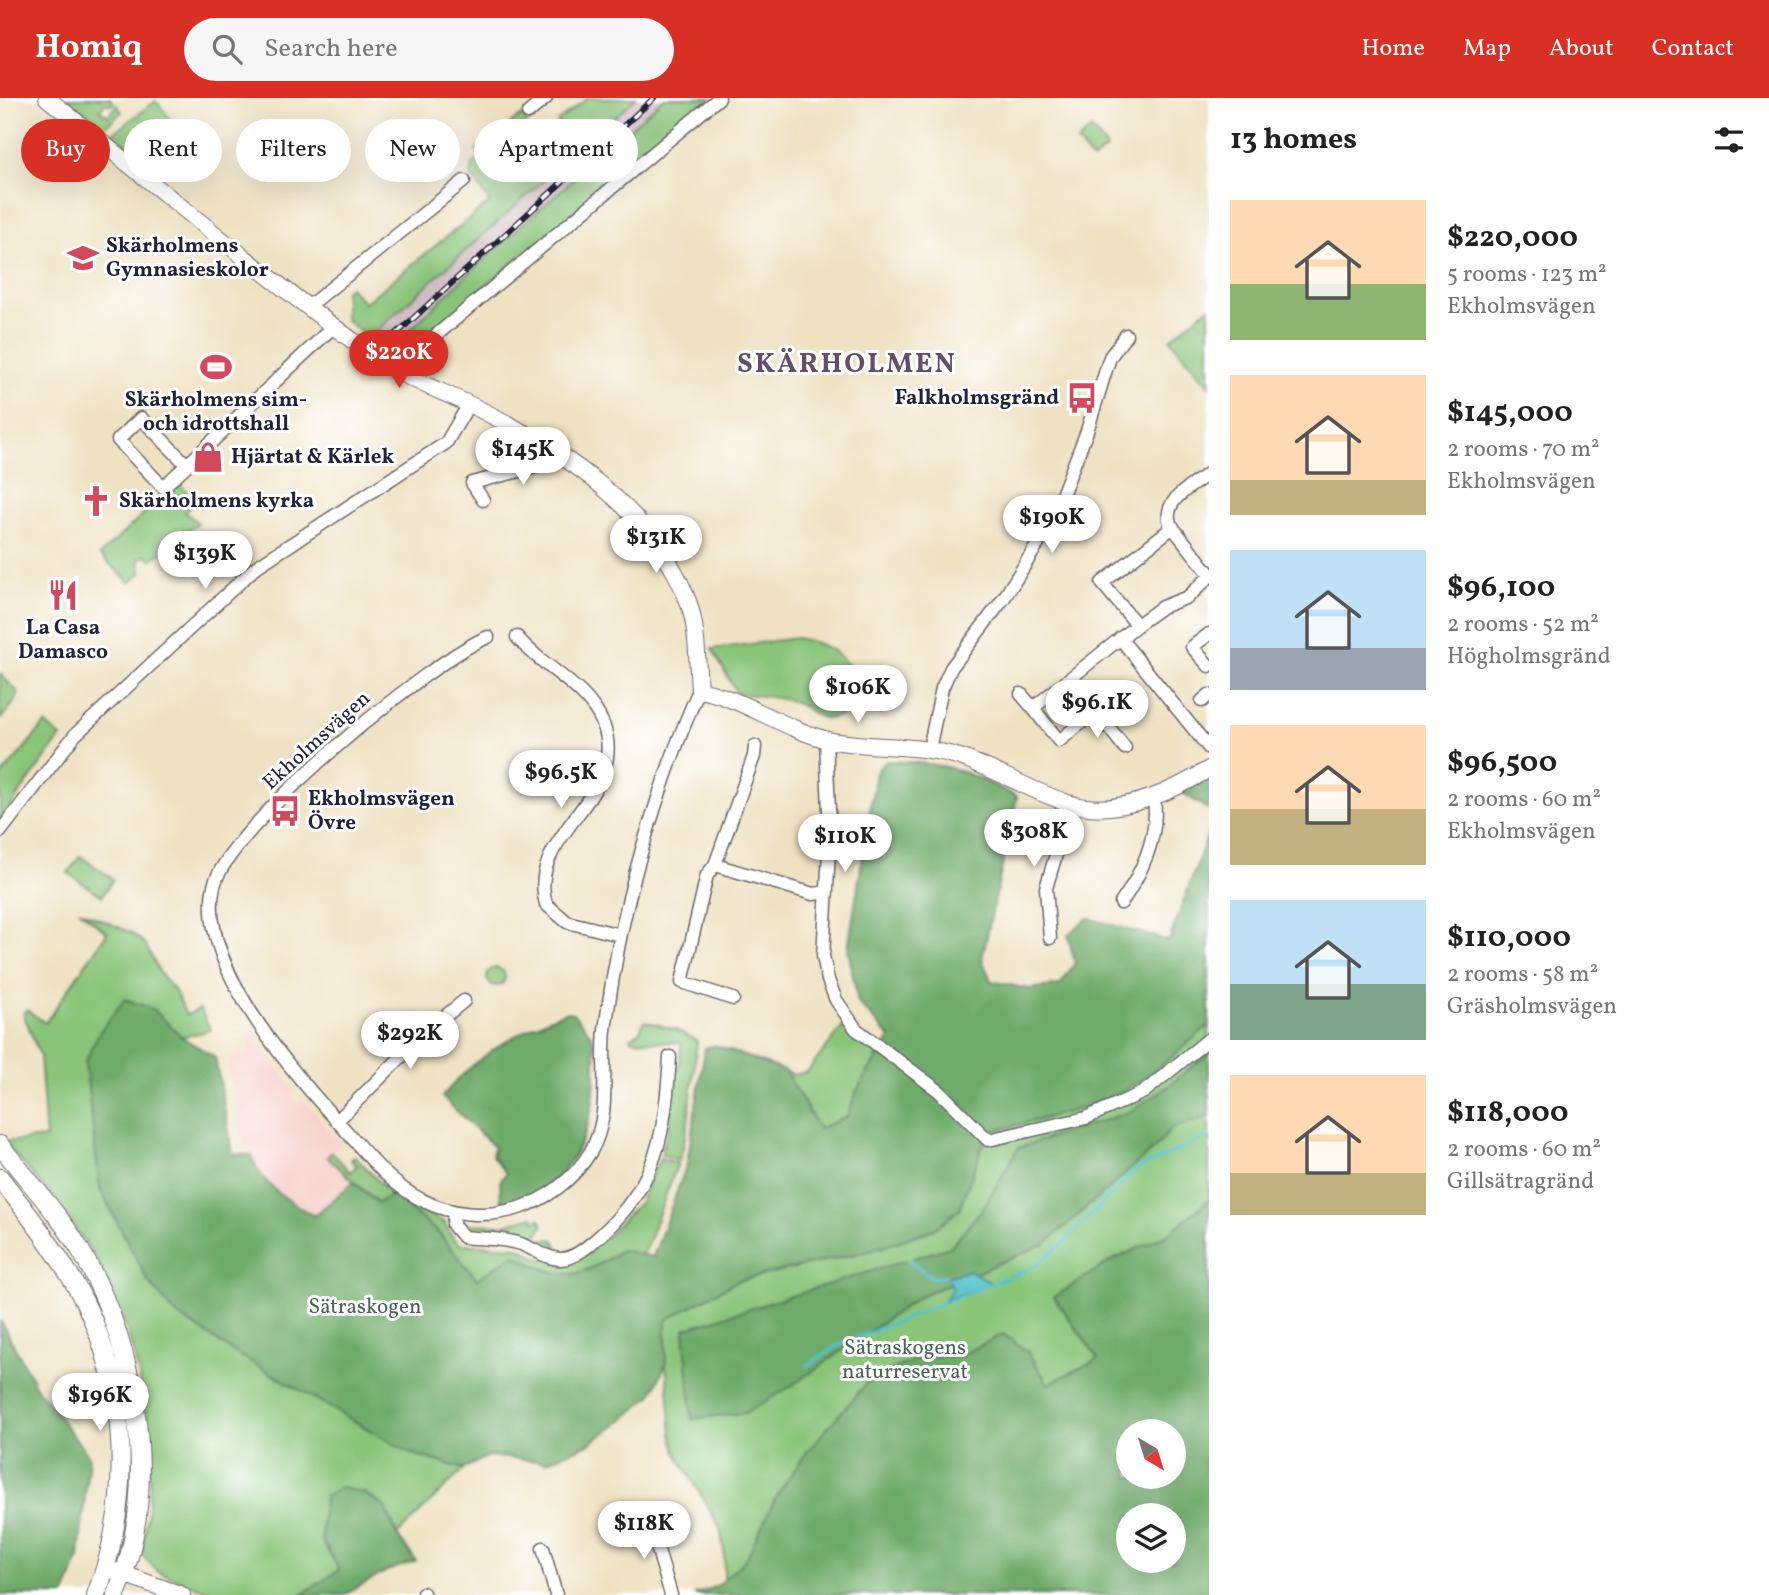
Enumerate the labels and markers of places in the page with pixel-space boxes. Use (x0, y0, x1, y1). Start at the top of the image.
place label: Skärholmens Gymnasieskolor (106, 232, 269, 285)
school or university icon: Skärholmens Gymnasieskolor (66, 241, 100, 275)
pin: $220K (350, 330, 448, 390)
sports icon: Skärholmens sim- och idrottshall (199, 350, 233, 384)
bus stop icon: Falkholmsgränd (1065, 381, 1099, 415)
place label: Falkholmsgränd (895, 384, 1059, 413)
place label: Skärholmens sim- och idrottshall (125, 386, 307, 439)
pin: $145K (474, 428, 572, 487)
shop icon: Hjärtat & Kärlek (191, 440, 225, 474)
place label: Hjärtat & Kärlek (231, 443, 394, 472)
church icon: Skärholmens kyrka (79, 484, 113, 518)
place label: Skärholmens kyrka (119, 487, 314, 516)
pin: $190K (1003, 496, 1101, 555)
pin: $131K (607, 516, 705, 575)
pin: $139K (156, 532, 254, 591)
restaurant icon: La Casa Damasco (46, 578, 80, 612)
place label: La Casa Damasco (18, 614, 108, 667)
pin: $106K (809, 666, 907, 725)
pin: $96.1K (1040, 680, 1154, 740)
pin: $96.5K (504, 750, 618, 810)
place label: Ekholmsvägen Övre (308, 785, 455, 838)
bus stop icon: Ekholmsvägen Övre (268, 794, 302, 828)
pin: $308K (985, 810, 1083, 869)
pin: $110K (796, 814, 894, 874)
pin: $292K (361, 1012, 459, 1071)
pin: $196K (51, 1374, 149, 1433)
pin: $118K (595, 1502, 693, 1561)

